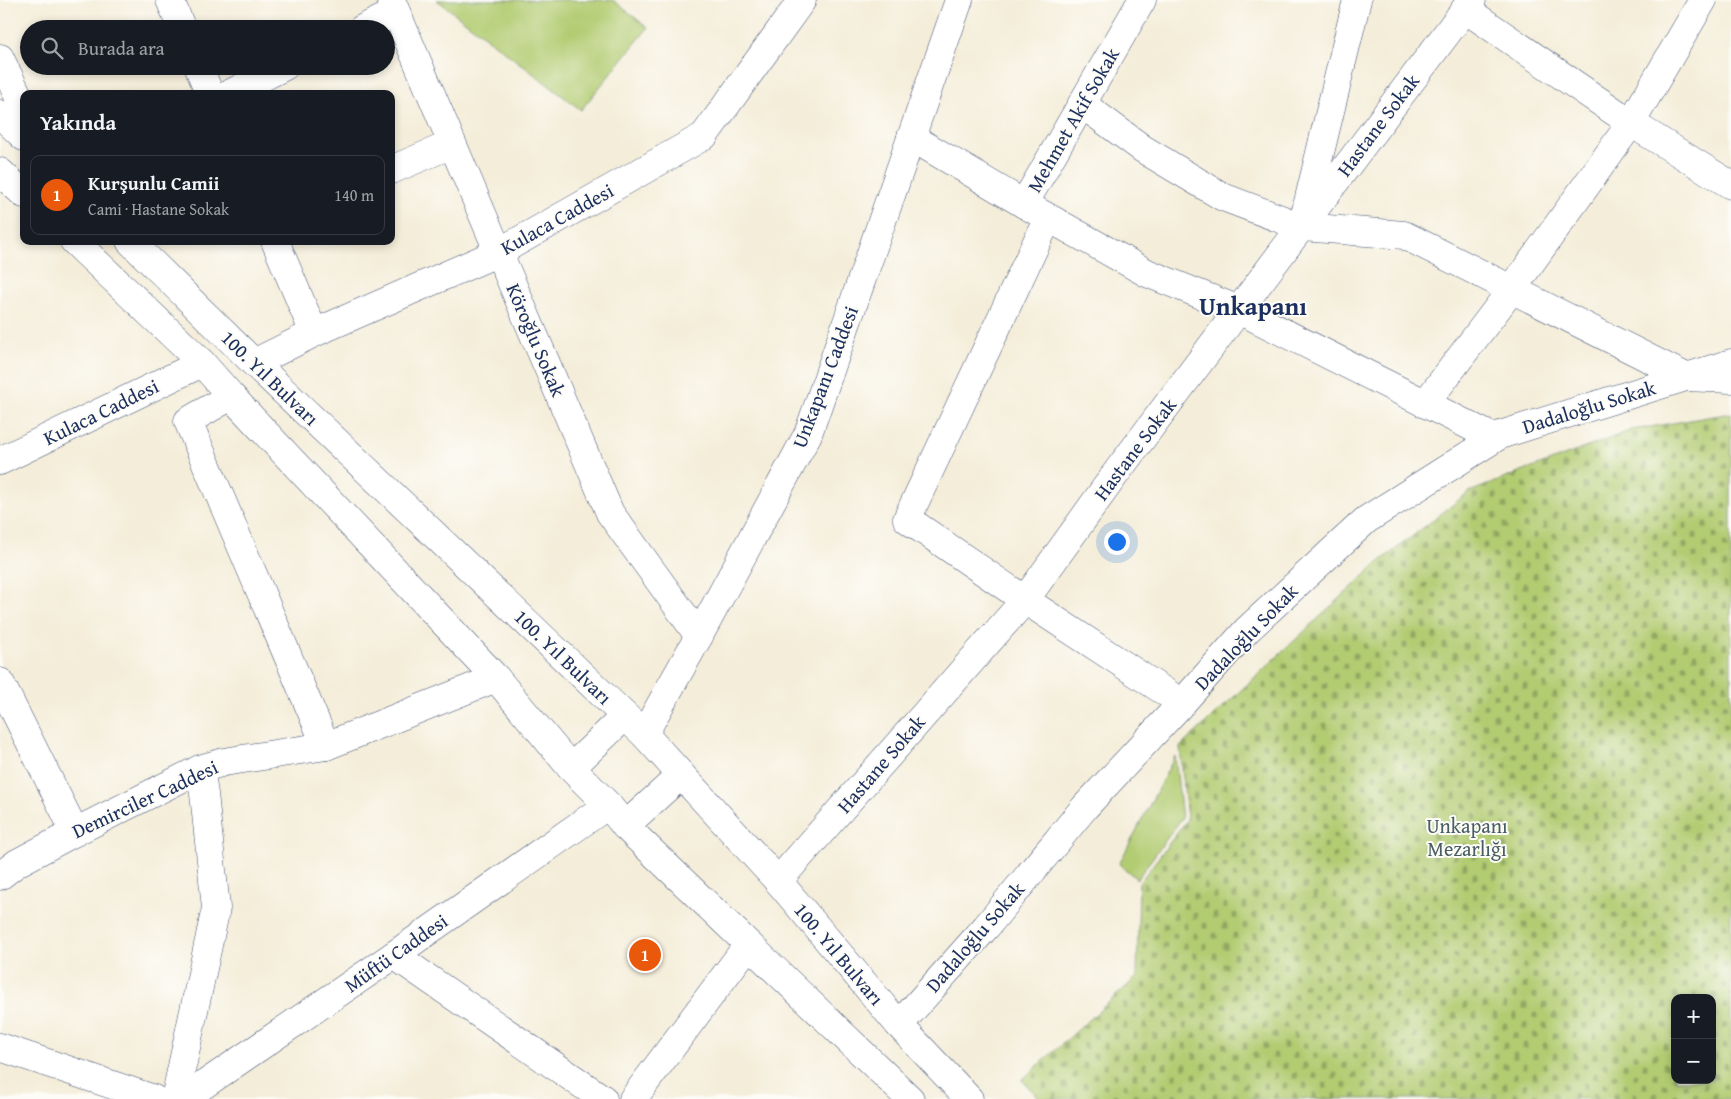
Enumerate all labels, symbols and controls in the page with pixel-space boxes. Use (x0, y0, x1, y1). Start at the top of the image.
search box (20, 20, 395, 75)
icon: search (38, 34, 66, 62)
text: Burada ara (78, 34, 165, 62)
street label: Mehmet Akif Sokak (1019, 41, 1126, 197)
street label: Hastane Sokak (1329, 67, 1426, 182)
text: Yakında (40, 107, 116, 138)
text: Kurşunlu Camii (88, 169, 219, 197)
street label: Kulaca Caddesi (495, 175, 619, 262)
text: 1 (53, 183, 61, 207)
text: 140 m (334, 183, 374, 207)
text: Cami · Hastane Sokak (88, 197, 229, 221)
street label: Köroğlu Sokak (500, 279, 574, 402)
district label: Unkapanı (1199, 288, 1307, 324)
street label: Unkapanı Caddesi (784, 301, 865, 452)
street label: 100. Yıl Bulvarı (215, 323, 326, 432)
street label: Kulaca Caddesi (38, 371, 164, 452)
street label: Dadaloğlu Sokak (1519, 372, 1660, 441)
street label: Hastane Sokak (1086, 391, 1183, 506)
your location (1104, 529, 1130, 555)
street label: Dadaloğlu Sokak (1187, 576, 1305, 696)
street label: 100. Yıl Bulvarı (508, 602, 619, 711)
street label: Hastane Sokak (830, 708, 932, 819)
street label: Demirciler Caddesi (67, 752, 223, 845)
park label: Unkapanı Mezarlığı (1426, 811, 1508, 863)
street label: Dadaloğlu Sokak (918, 874, 1031, 998)
street label: 100. Yıl Bulvarı (788, 896, 891, 1012)
street label: Müftü Caddesi (338, 906, 454, 999)
pin: 1 (629, 936, 661, 974)
map controls (1671, 994, 1716, 1084)
button: + (1671, 994, 1716, 1039)
button: − (1671, 1039, 1716, 1084)

